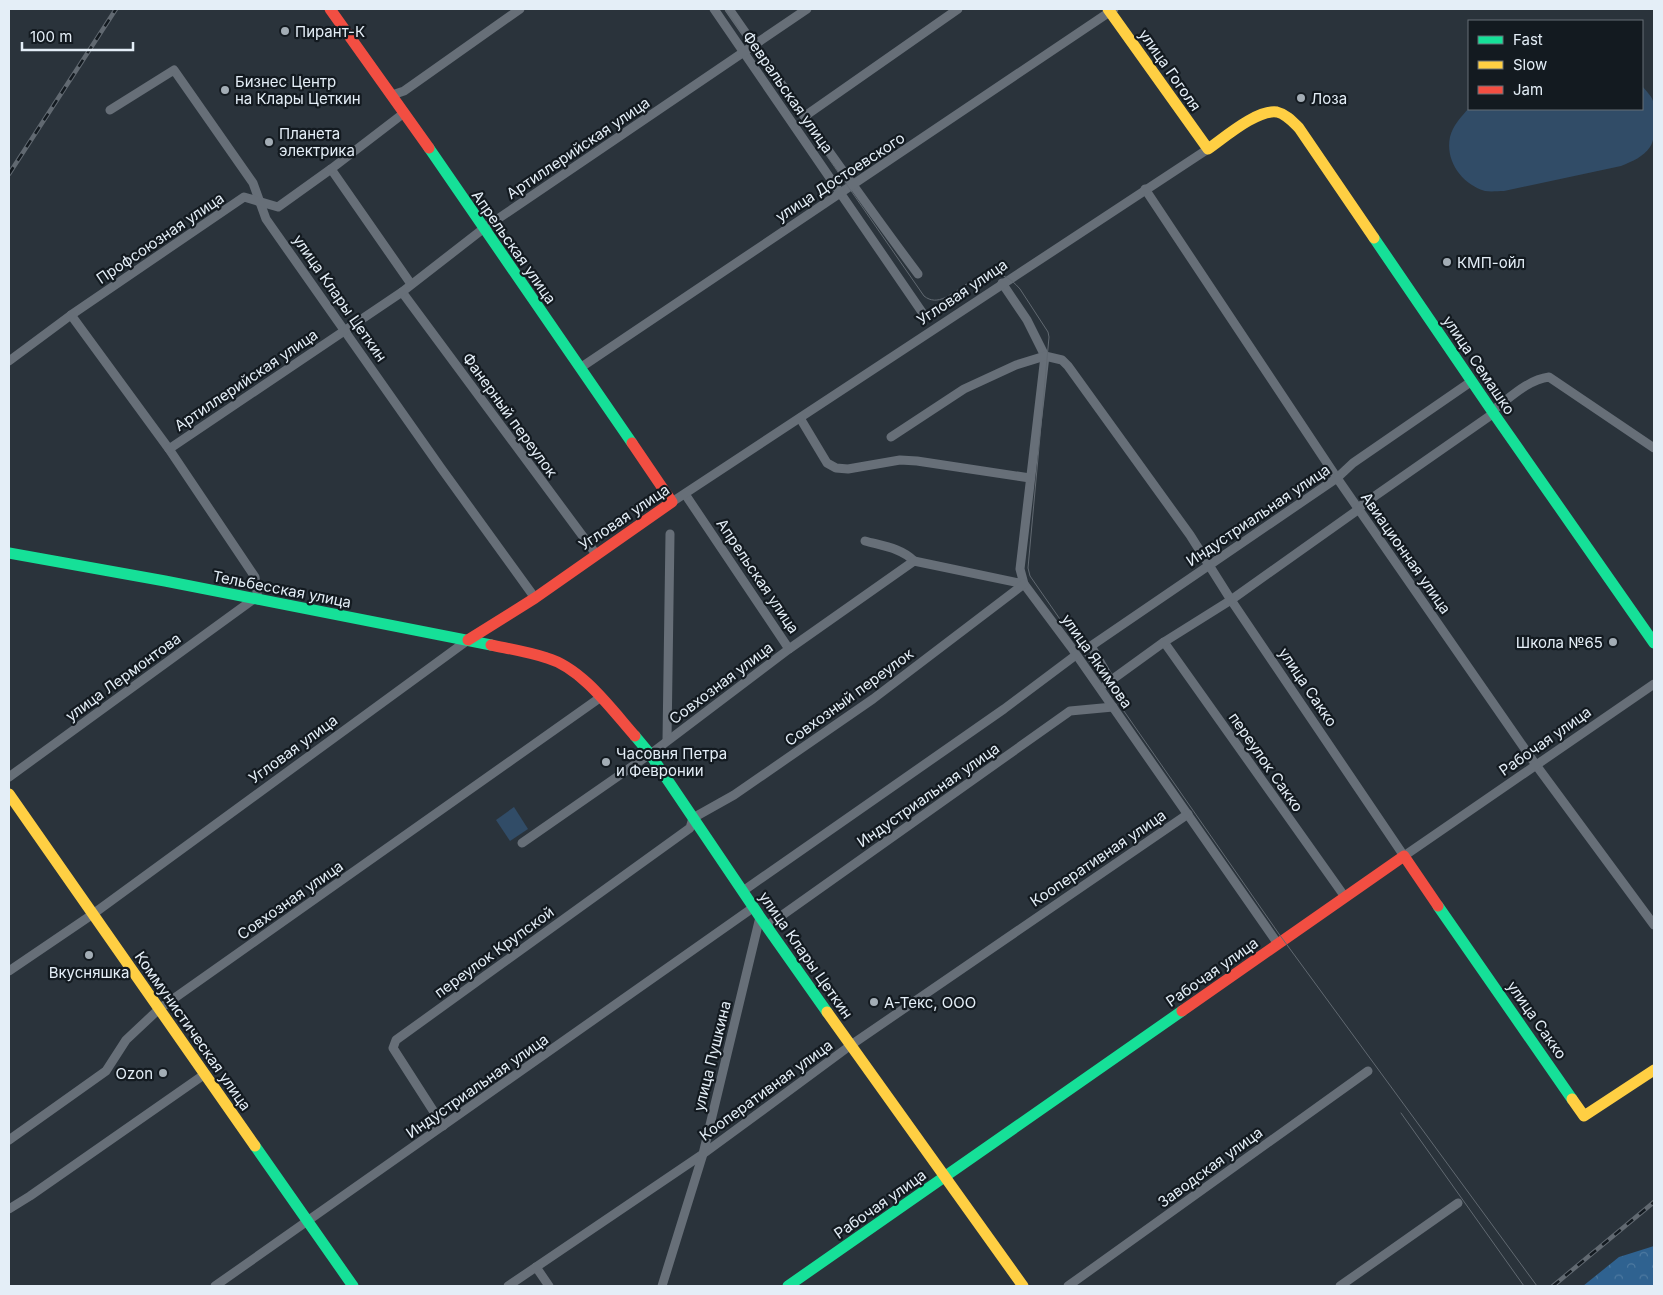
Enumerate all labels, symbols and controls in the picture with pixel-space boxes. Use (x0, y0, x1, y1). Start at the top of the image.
scale bar (22, 20, 134, 52)
legend (1468, 20, 1643, 110)
place label: Пирант-К (295, 22, 365, 41)
marker: Пирант-К (279, 25, 291, 37)
street label: улица Гоголя (1135, 25, 1205, 115)
text: 100 m (30, 27, 72, 46)
street label: Февральская улица (739, 27, 837, 157)
text: Fast (1513, 30, 1543, 49)
text: Slow (1513, 55, 1547, 74)
place label: Бизнес Центр на Клары Цеткин (235, 72, 361, 108)
text: Jam (1513, 80, 1543, 99)
marker: Бизнес Центр на Клары Цеткин (219, 84, 231, 96)
place label: Лоза (1311, 89, 1347, 108)
marker: Лоза (1295, 92, 1307, 104)
street label: Артиллерийская улица (503, 93, 653, 203)
place label: Планета электрика (279, 124, 355, 160)
street label: улица Достоевского (772, 128, 908, 226)
marker: Планета электрика (263, 136, 275, 148)
street label: Апрельская улица (468, 187, 560, 307)
street label: Профсоюзная улица (93, 188, 227, 288)
street label: улица Клары Цеткин (289, 231, 391, 365)
place label: КМП-ойл (1457, 253, 1525, 272)
street label: Угловая улица (913, 255, 1011, 329)
marker: КМП-ойл (1441, 256, 1453, 268)
street label: улица Семашко (1439, 312, 1519, 418)
street label: Артиллерийская улица (171, 325, 321, 435)
street label: Фанерный переулок (458, 349, 562, 481)
street label: Индустриальная улица (1182, 460, 1334, 570)
street label: Угловая улица (575, 480, 673, 554)
street label: Авиационная улица (1357, 488, 1455, 618)
street label: Апрельская улица (713, 515, 803, 637)
street label: Тельбесская улица (211, 566, 353, 612)
street label: улица Якимова (1057, 610, 1137, 712)
street label: улица Лермонтова (62, 629, 184, 725)
place label: Школа №65 (1516, 633, 1603, 652)
marker: Школа №65 (1607, 636, 1619, 648)
street label: Совхозная улица (665, 638, 777, 728)
street label: Совхозный переулок (781, 644, 917, 750)
street label: улица Сакко (1275, 644, 1341, 730)
street label: Рабочая улица (1495, 702, 1595, 780)
street label: переулок Сакко (1225, 709, 1307, 815)
street label: Угловая улица (245, 710, 341, 788)
street label: Индустриальная улица (853, 739, 1003, 851)
place label: Часовня Петра и Февронии (616, 744, 727, 780)
marker: Часовня Петра и Февронии (600, 756, 612, 768)
street label: Кооперативная улица (1026, 805, 1170, 911)
street label: Совхозная улица (233, 856, 347, 944)
street label: улица Клары Цеткин (755, 888, 857, 1022)
street label: переулок Крупской (430, 902, 558, 1002)
street label: Рабочая улица (1162, 933, 1262, 1011)
street label: Коммунистическая улица (131, 948, 255, 1114)
marker: Вкусняшка (83, 949, 95, 961)
place label: Вкусняшка (49, 963, 129, 982)
street label: улица Сакко (1503, 977, 1571, 1063)
place label: А-Текс, ООО (884, 993, 976, 1012)
marker: А-Текс, ООО (868, 996, 880, 1008)
street label: улица Пушкина (689, 999, 735, 1113)
street label: Индустриальная улица (402, 1030, 552, 1142)
street label: Кооперативная улица (696, 1035, 836, 1145)
place label: Ozon (116, 1064, 153, 1083)
marker: Ozon (157, 1067, 169, 1079)
street label: Заводская улица (1154, 1123, 1266, 1211)
street label: Рабочая улица (830, 1165, 930, 1243)

